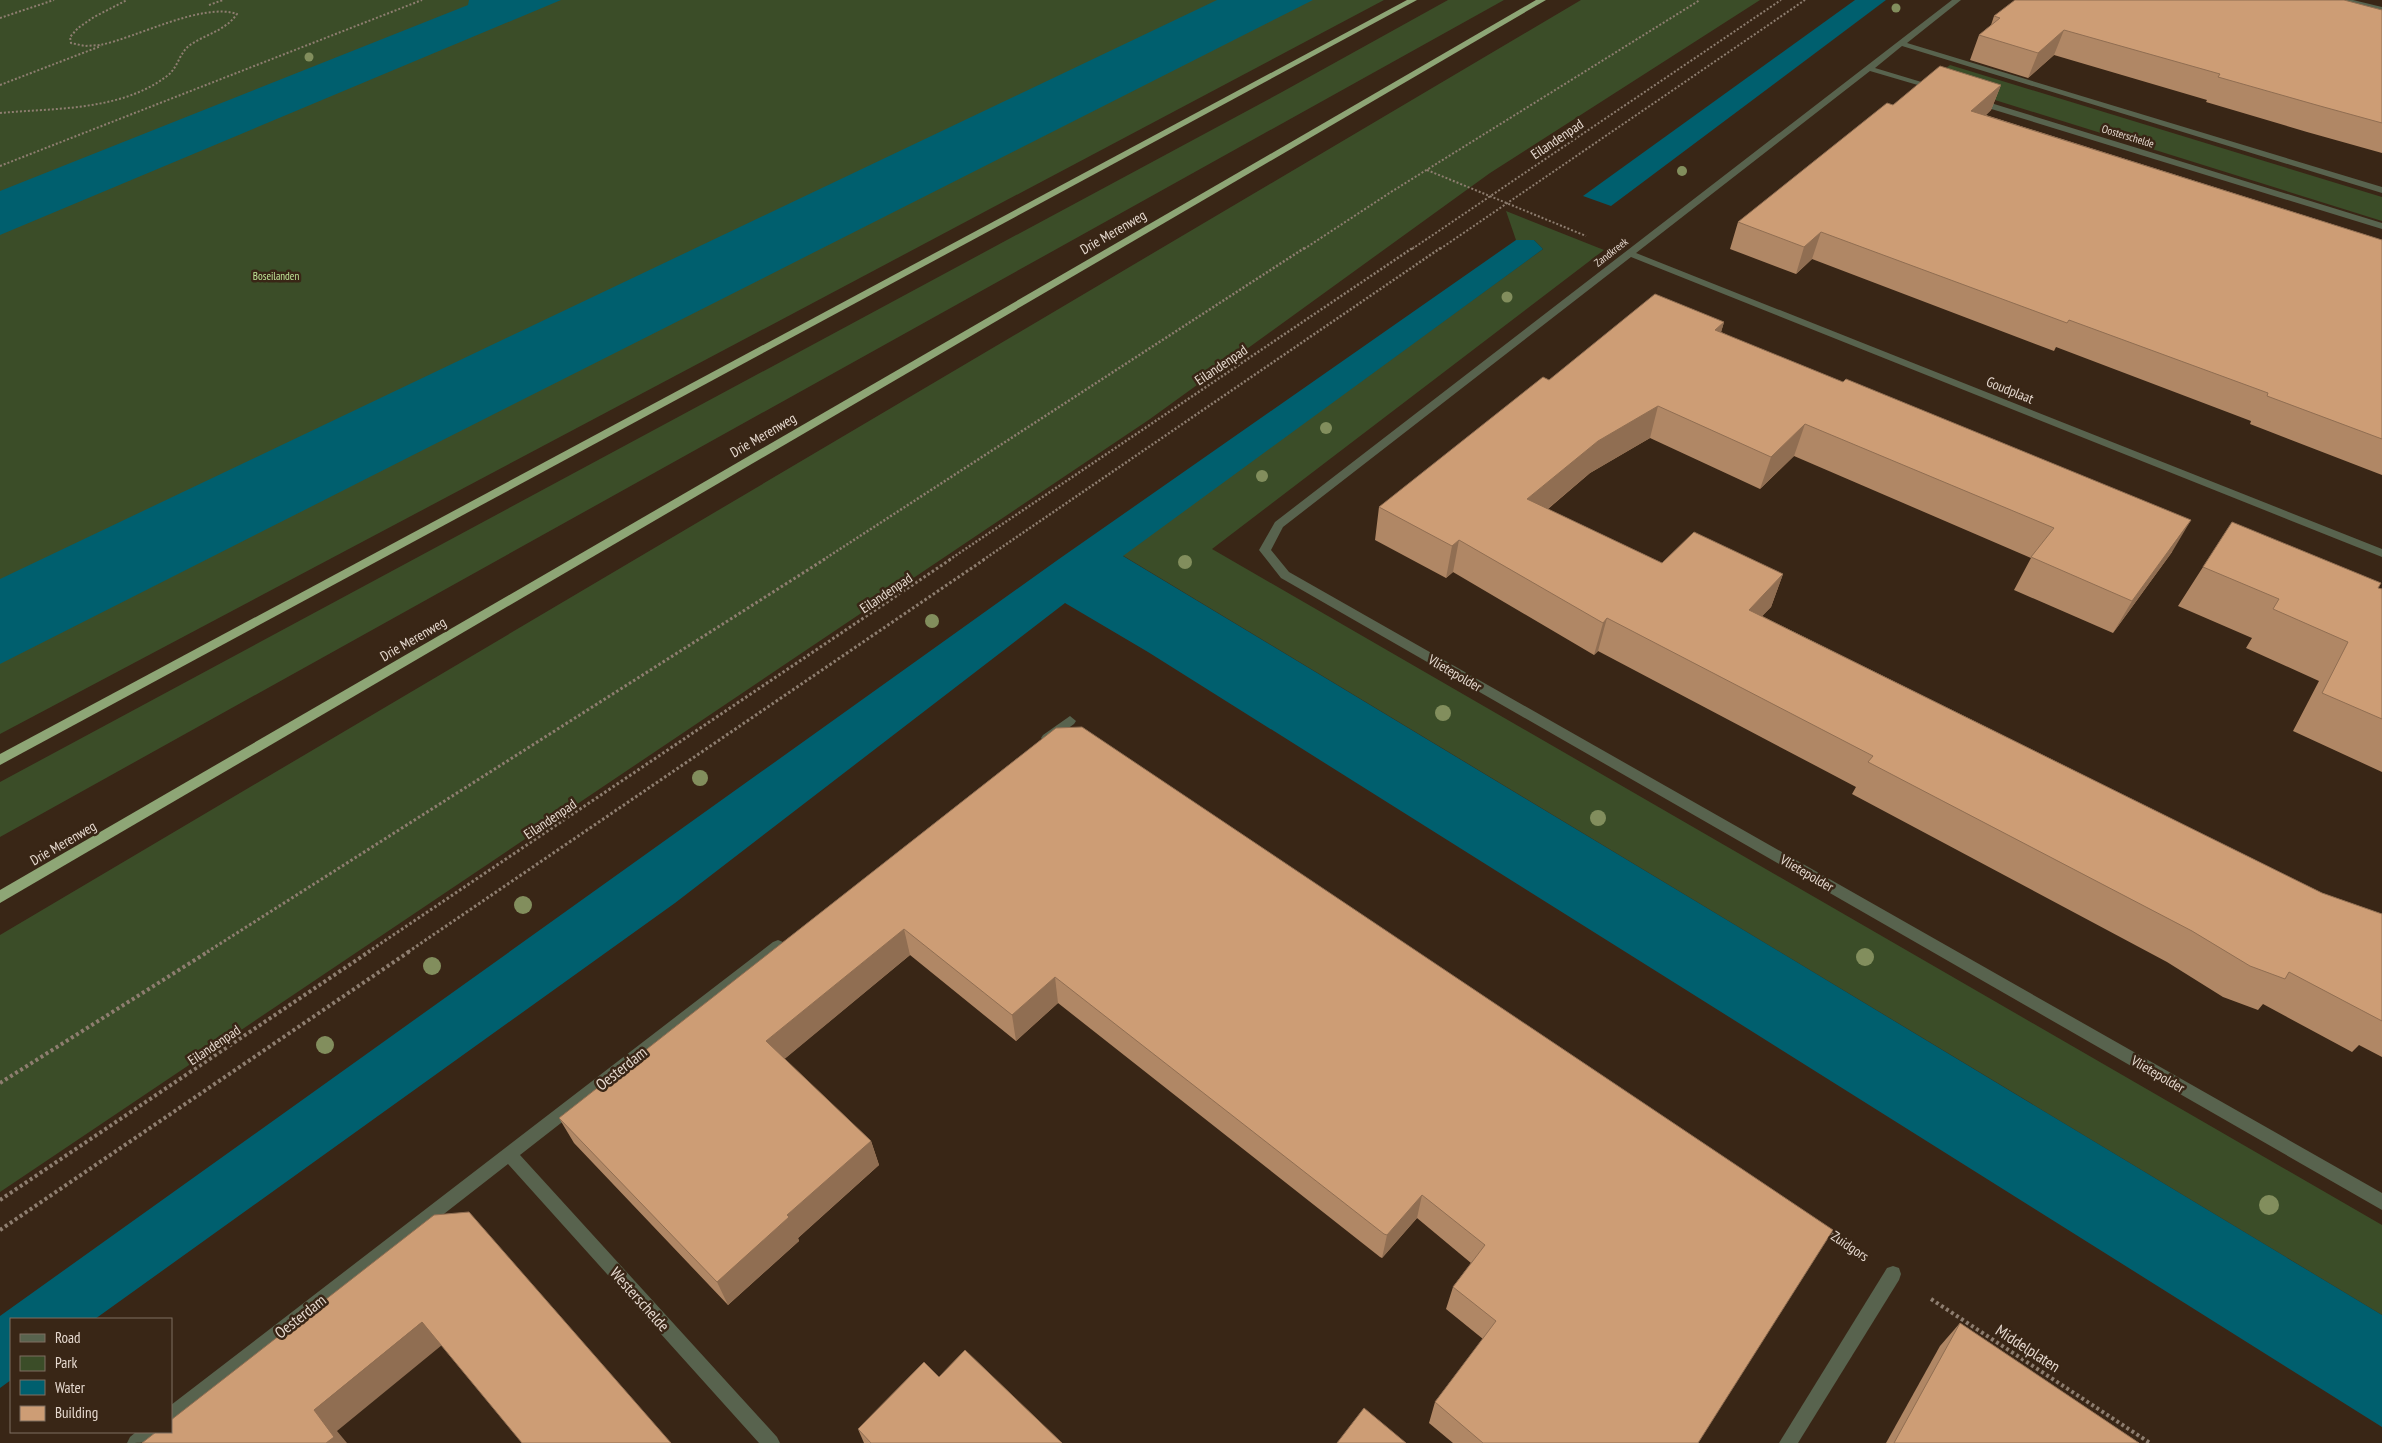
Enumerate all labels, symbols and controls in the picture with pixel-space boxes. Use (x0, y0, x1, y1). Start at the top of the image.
street label: Eilandenpad (1527, 115, 1587, 163)
street label: Oosterschelde (2100, 121, 2156, 151)
street label: Drie Merenweg (1077, 206, 1149, 258)
street label: Zandkreek (1591, 234, 1631, 270)
park label: Boseilanden (253, 269, 299, 283)
street label: Eilandenpad (1191, 341, 1251, 389)
street label: Goudplaat (1984, 372, 2036, 408)
street label: Drie Merenweg (727, 409, 799, 461)
street label: Eilandenpad (856, 569, 916, 617)
street label: Drie Merenweg (377, 613, 449, 665)
street label: Vlietepolder (1424, 650, 1485, 696)
street label: Eilandenpad (520, 795, 580, 843)
street label: Drie Merenweg (27, 817, 99, 869)
street label: Vlietepolder (1776, 850, 1837, 896)
street label: Eilandenpad (184, 1021, 244, 1069)
street label: Oesterdam (591, 1042, 651, 1094)
street label: Vlietepolder (2127, 1051, 2188, 1097)
street label: Zuidgors (1828, 1227, 1873, 1265)
street label: Westerschelde (606, 1263, 674, 1335)
street label: Oesterdam (270, 1290, 330, 1342)
legend (10, 1318, 172, 1433)
street label: Middelplaten (1992, 1320, 2064, 1376)
text: Road (55, 1328, 81, 1347)
text: Park (55, 1353, 77, 1372)
text: Water (55, 1378, 86, 1397)
text: Building (55, 1403, 98, 1422)

